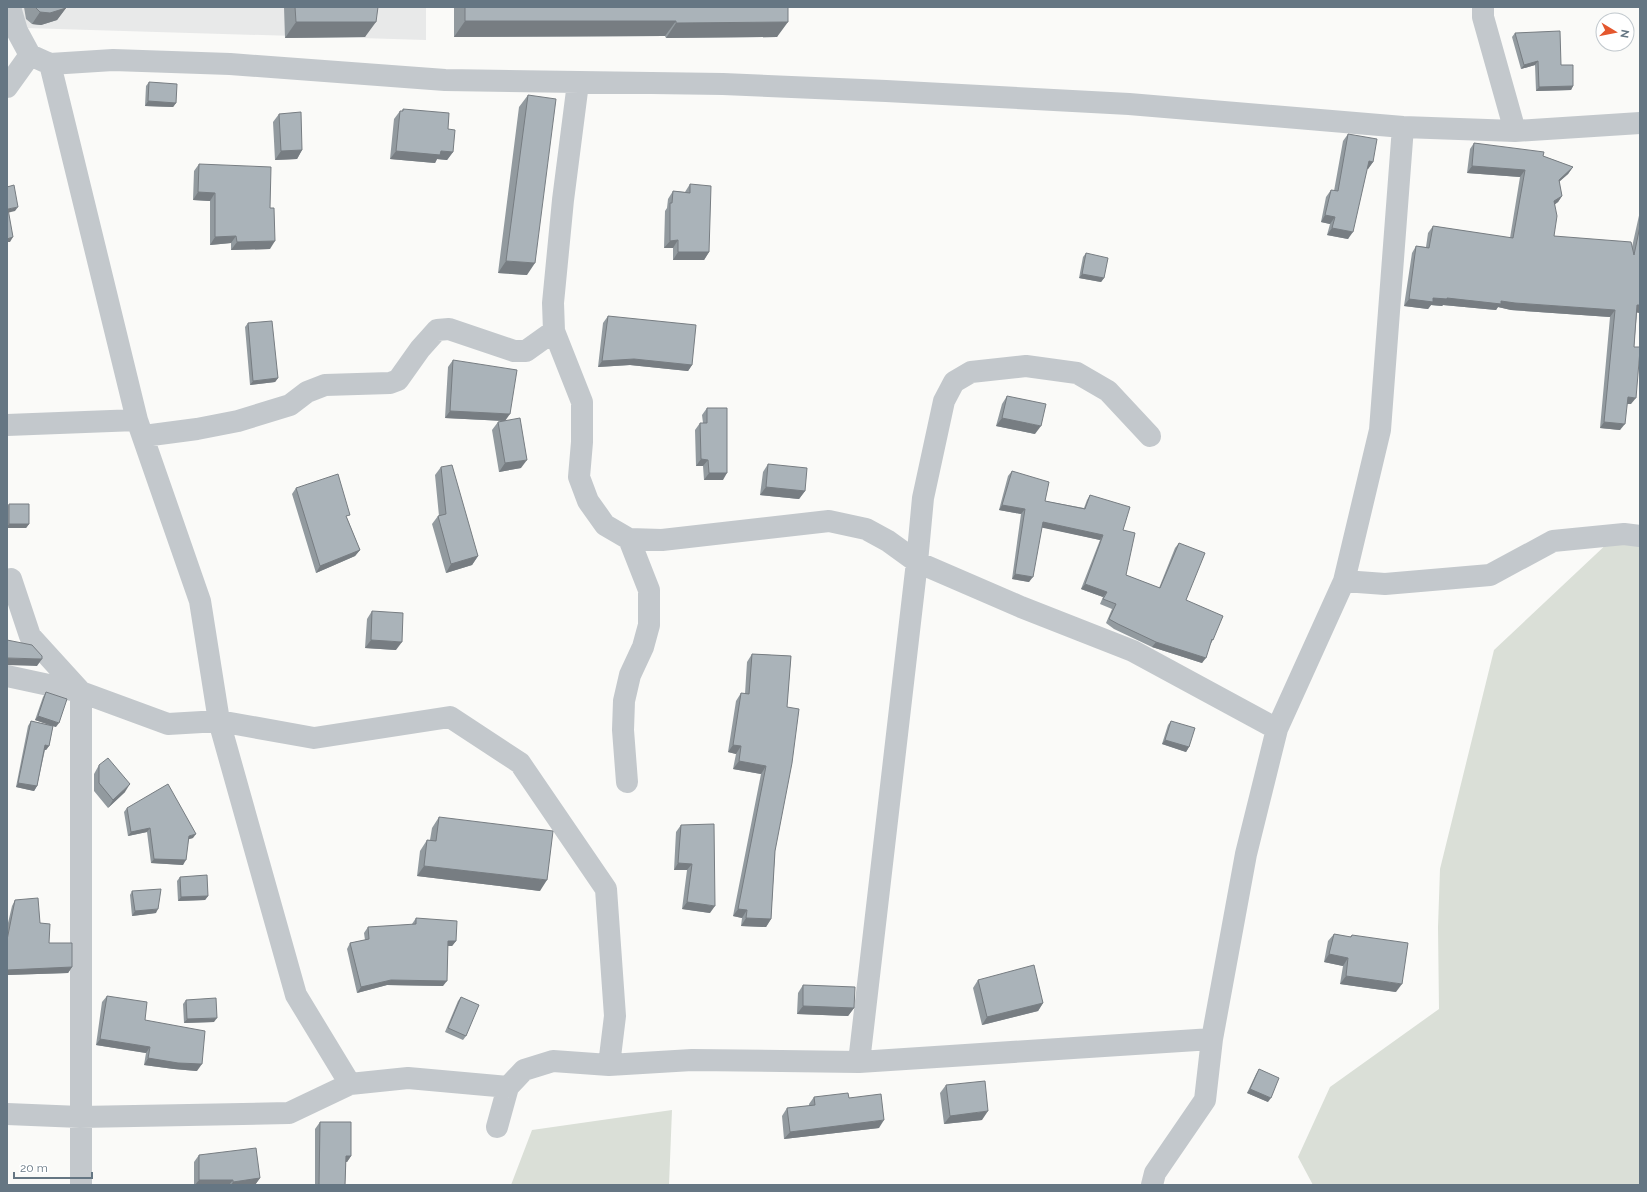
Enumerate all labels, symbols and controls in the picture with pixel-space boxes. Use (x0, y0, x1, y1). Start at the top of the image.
north arrow (1595, 12, 1635, 52)
text: N (1617, 28, 1631, 39)
scale bar (14, 1154, 92, 1180)
text: 20 m (20, 1161, 48, 1175)

